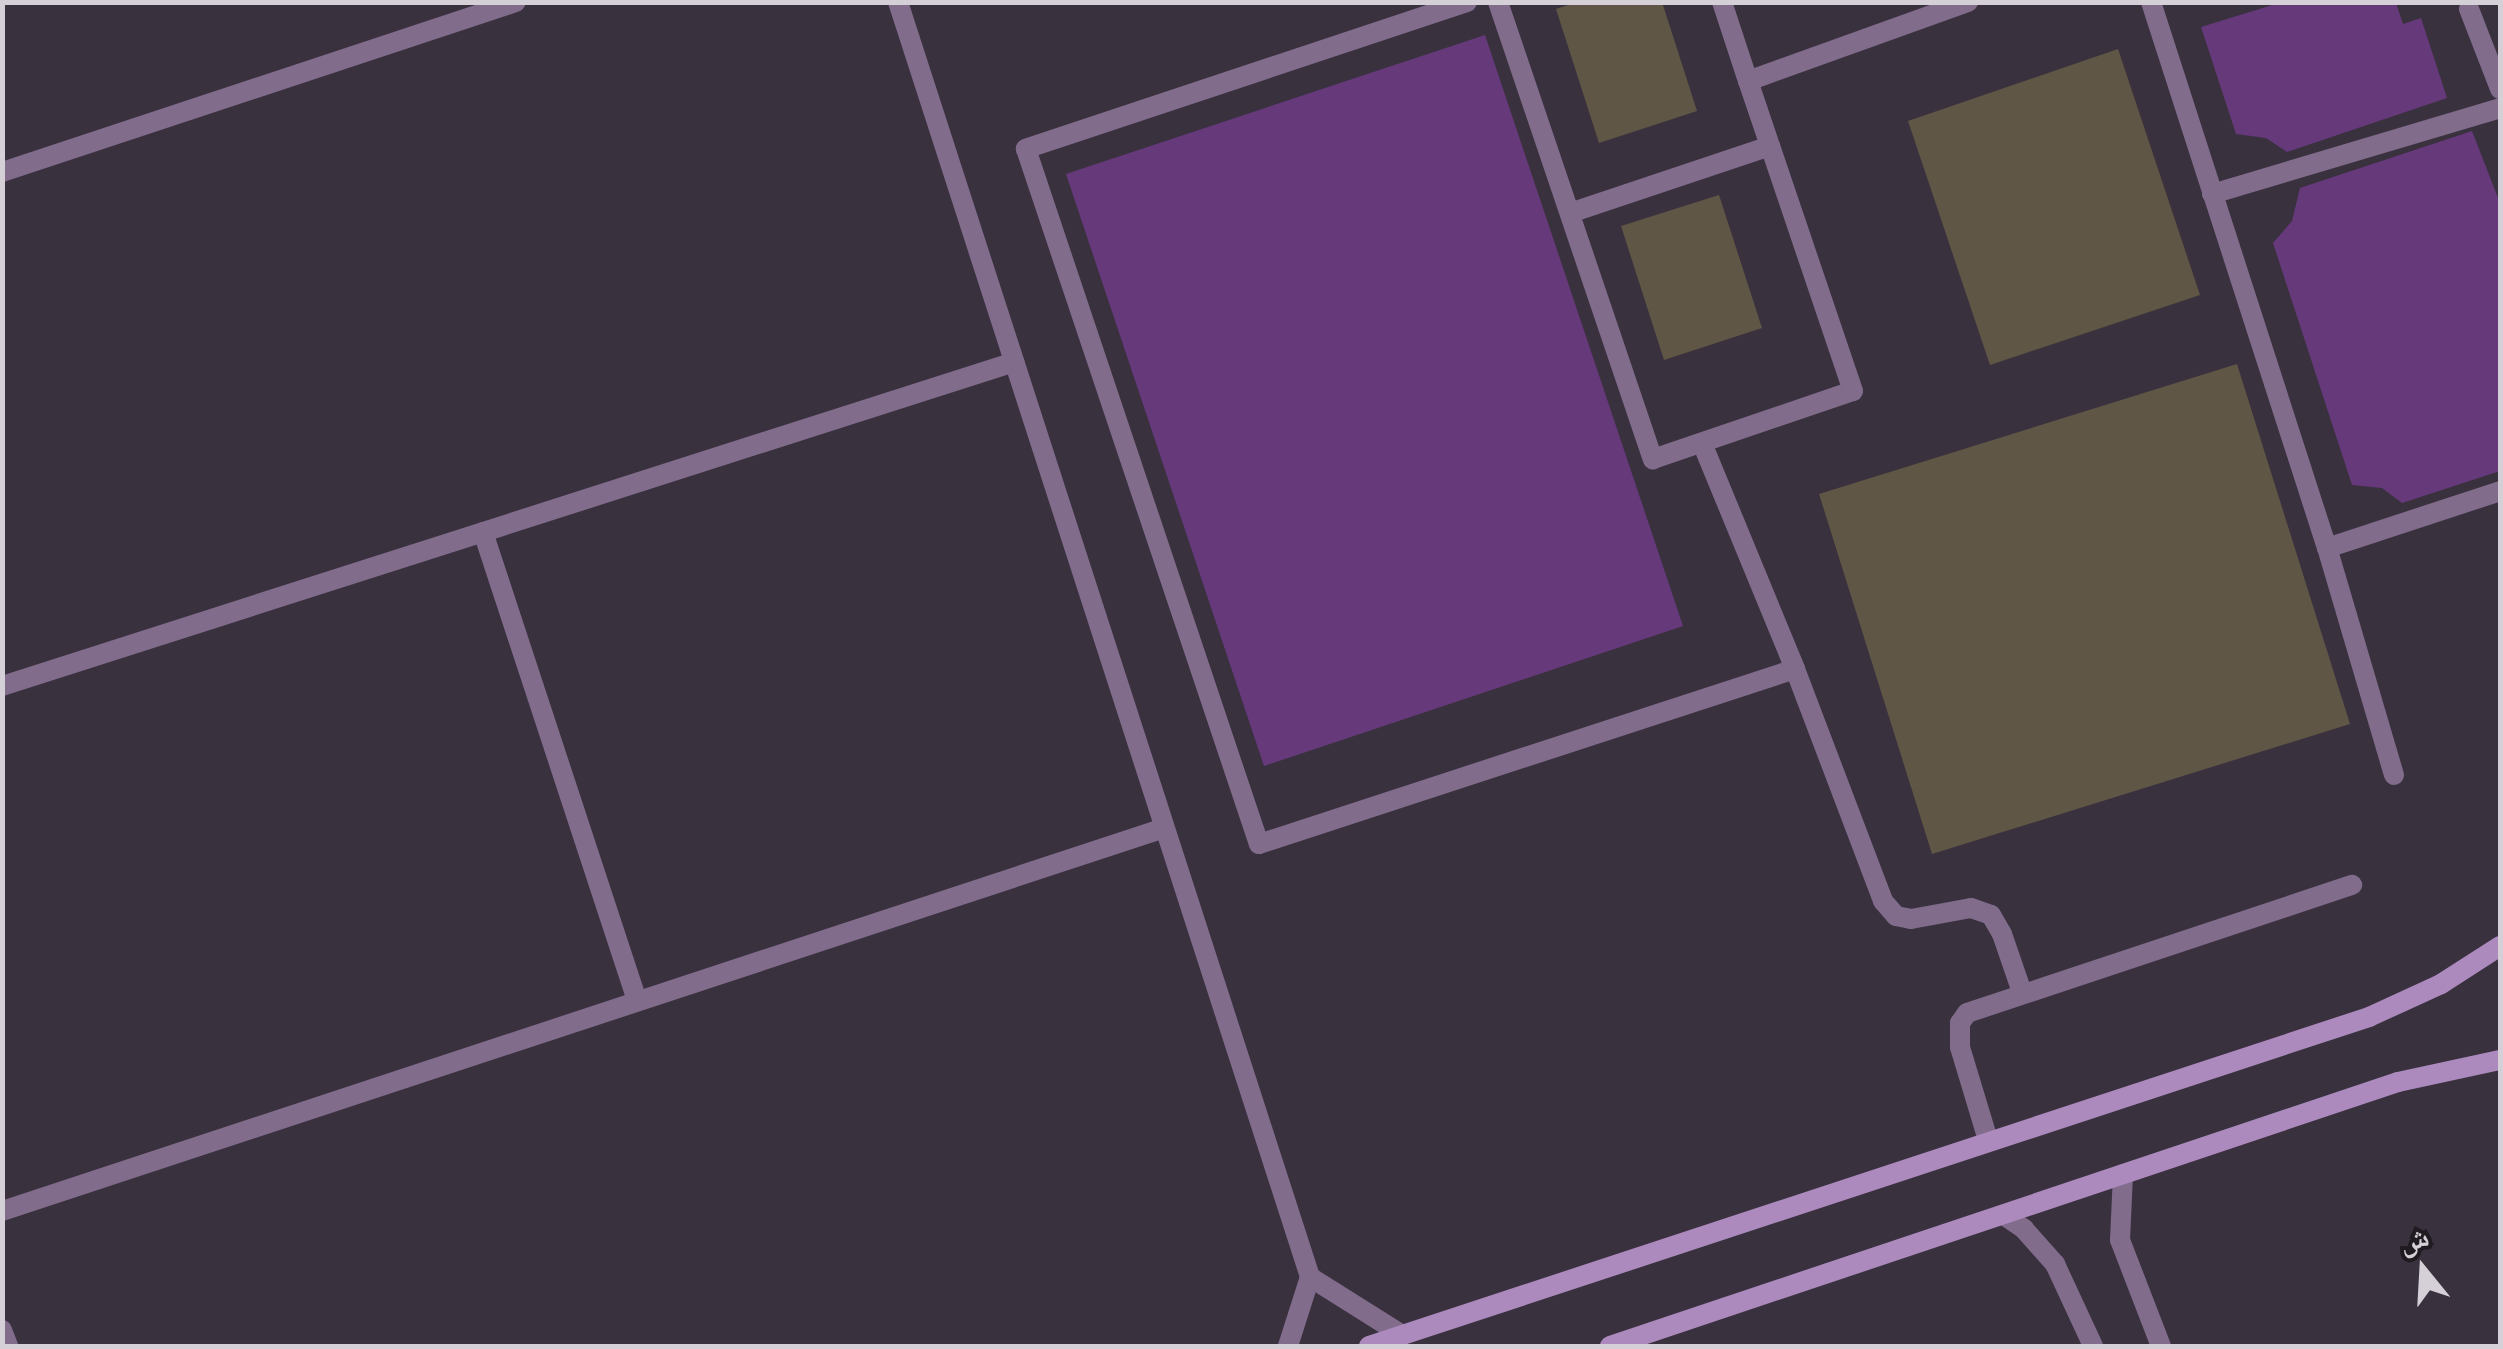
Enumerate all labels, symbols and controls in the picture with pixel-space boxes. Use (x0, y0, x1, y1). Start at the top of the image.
north arrow (2373, 1219, 2473, 1319)
text: ش (2394, 1220, 2433, 1260)

